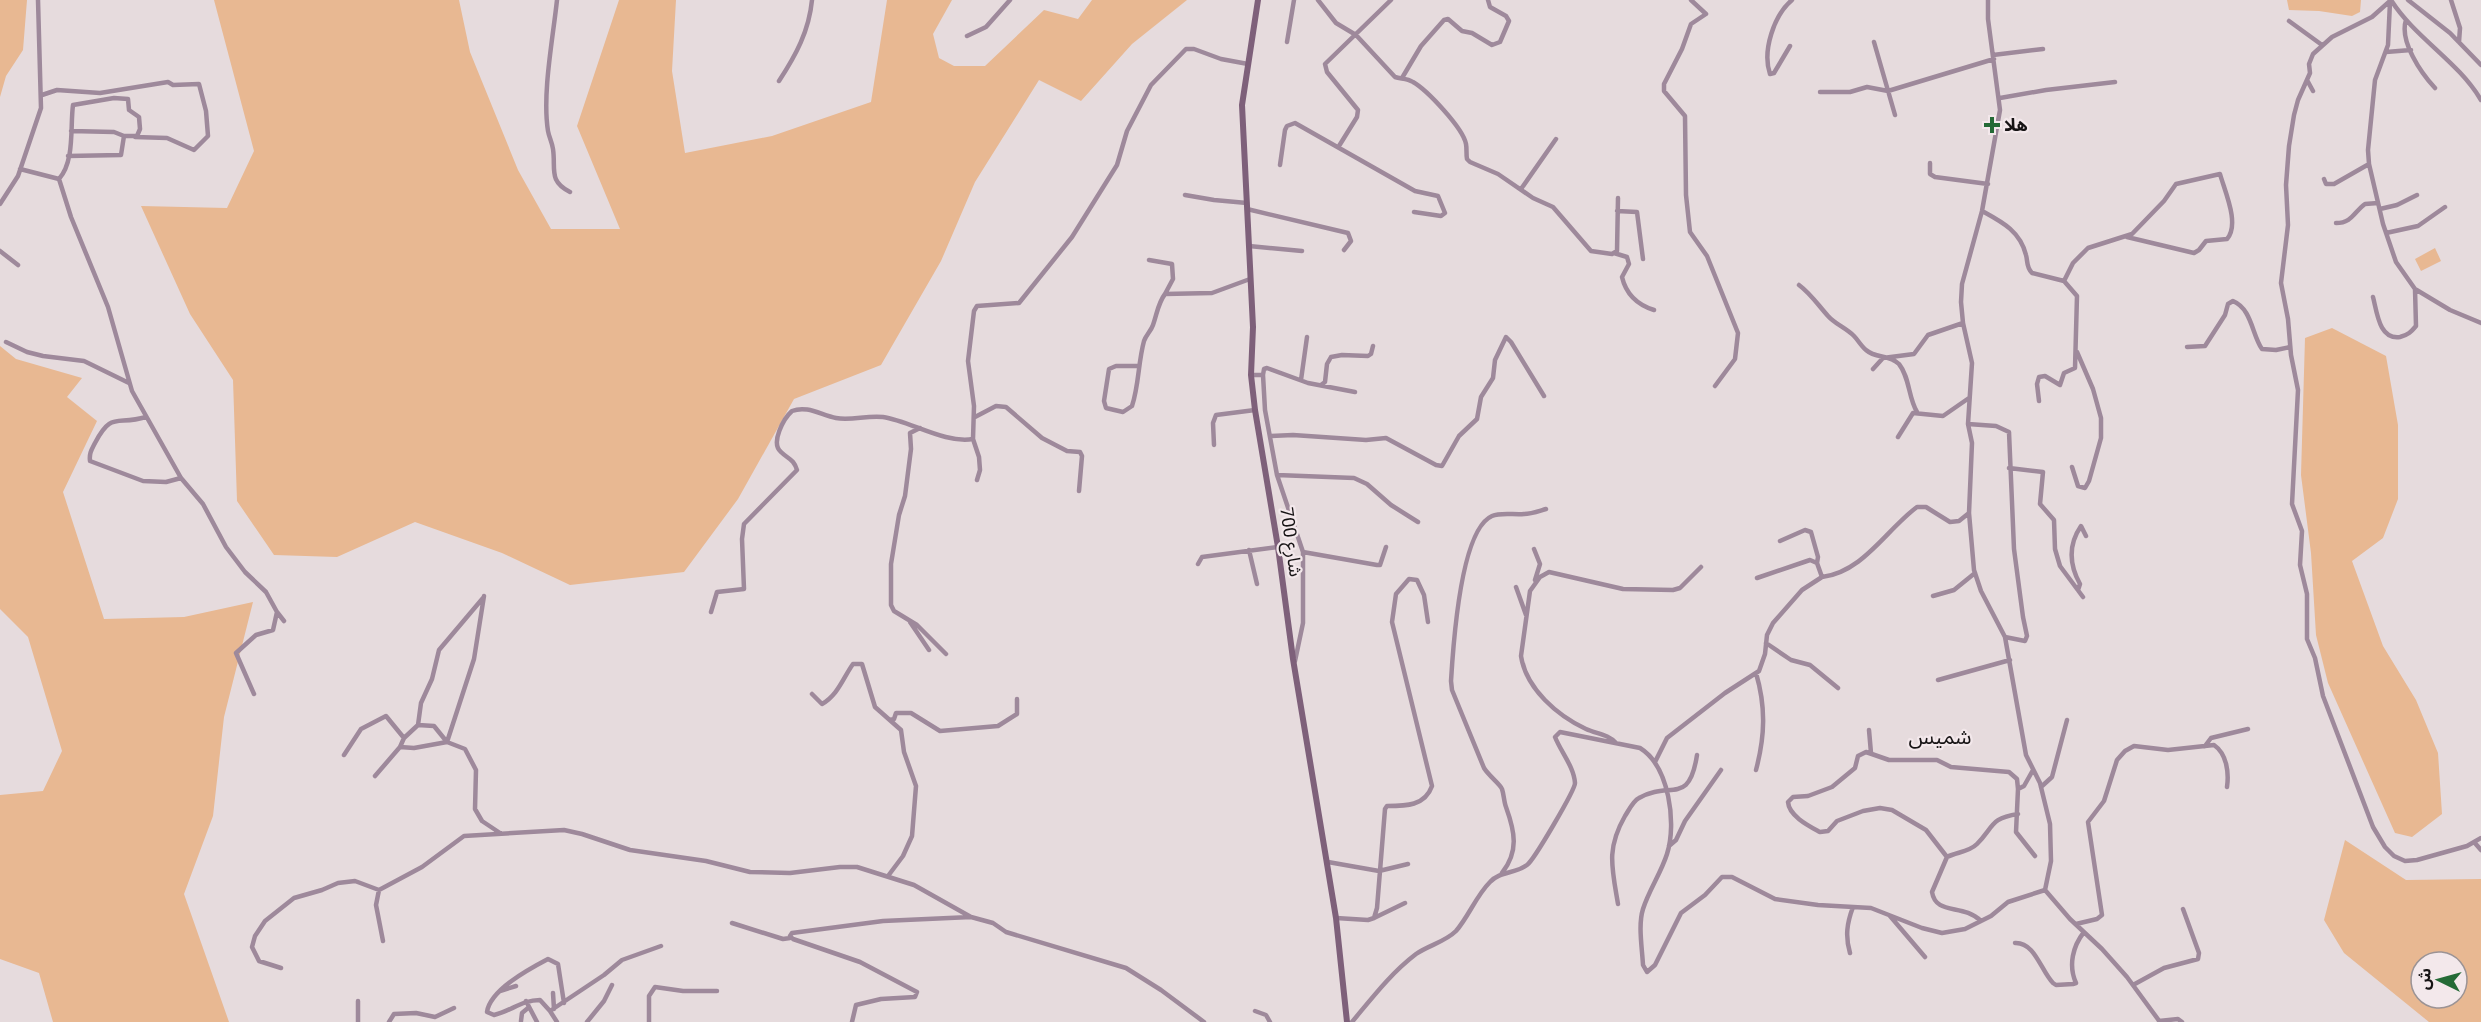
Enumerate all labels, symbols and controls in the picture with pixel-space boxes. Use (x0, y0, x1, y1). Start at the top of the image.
place label: هلا (2004, 114, 2028, 135)
marker: هلا (1985, 118, 1999, 132)
street label: شارع 700 (1272, 506, 1307, 579)
district label: شميس (1908, 725, 1972, 749)
north arrow (2409, 950, 2469, 1010)
text: ش (2414, 967, 2435, 990)

